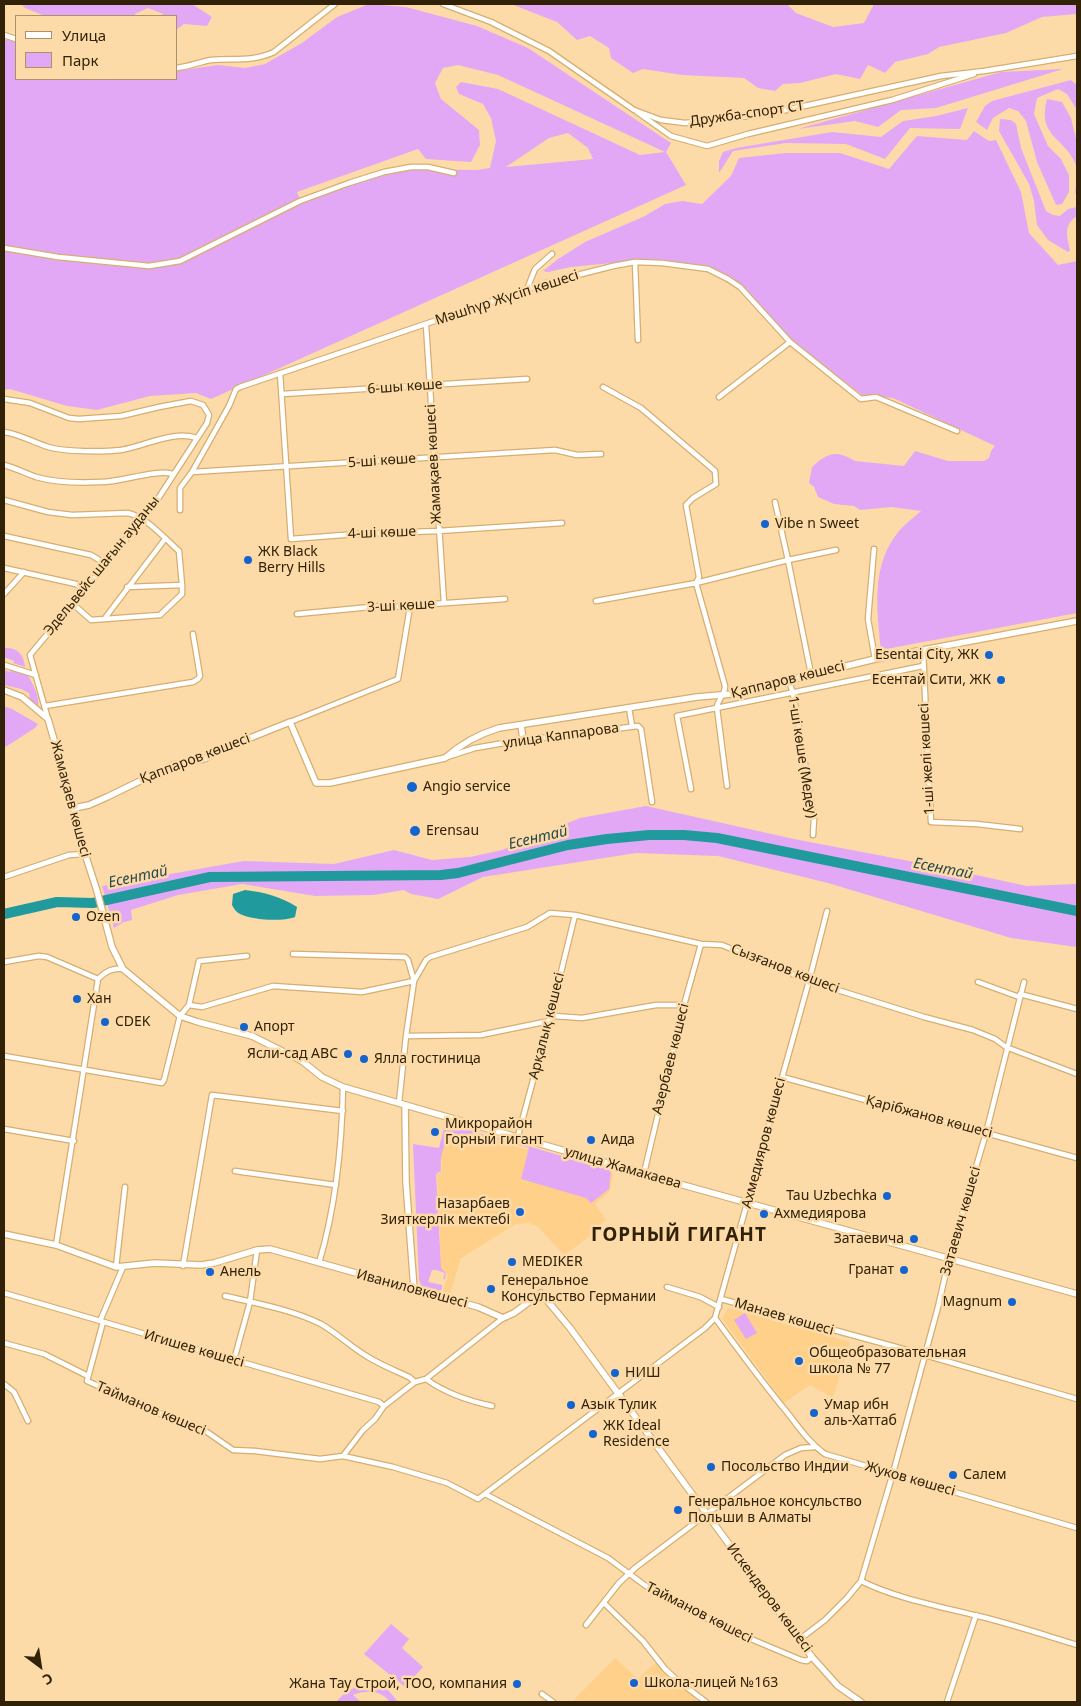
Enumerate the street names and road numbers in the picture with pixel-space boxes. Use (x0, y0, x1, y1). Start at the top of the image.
street label: Дружба-спорт СТ (689, 98, 805, 130)
street label: Мәшhүр Жүсіп көшесі (433, 267, 581, 329)
street label: 6-шы көше (367, 376, 443, 398)
street label: Жамақаев көшесі (422, 404, 446, 524)
street label: 5-ші көше (347, 450, 417, 472)
street label: Эдельвейс шағын ауданы (41, 493, 163, 639)
street label: 4-ші көше (348, 523, 416, 543)
street label: 3-ші көше (367, 596, 435, 616)
street label: Қаппаров көшесі (729, 658, 847, 702)
street label: 1-ші көше (Медеу) (784, 695, 820, 819)
street label: 1-ші желі көшесі (916, 703, 938, 815)
street label: улица Каппарова (502, 720, 620, 752)
street label: Қаппаров көшесі (138, 730, 252, 788)
street label: Жамақаев көшесі (46, 739, 94, 859)
street label: Сызғанов көшесі (728, 941, 842, 997)
street label: Арқалық көшесі (526, 971, 568, 1081)
street label: Азербаев көшесі (649, 1002, 693, 1116)
street label: Ахмедияров көшесі (738, 1076, 790, 1210)
street label: Қарібжанов көшесі (864, 1092, 994, 1142)
street label: улица Жамакаева (563, 1143, 683, 1193)
street label: Затаевич көшесі (937, 1165, 985, 1277)
street label: Иваниловкөшесі (355, 1266, 469, 1312)
street label: Манаев көшесі (732, 1295, 836, 1339)
street label: Игишев көшесі (142, 1327, 246, 1371)
street label: Тайманов көшесі (94, 1378, 208, 1440)
street label: Жуков көшесі (863, 1458, 957, 1500)
street label: Искендеров көшесі (723, 1540, 815, 1656)
street label: Тайманов көшесі (643, 1579, 755, 1647)

